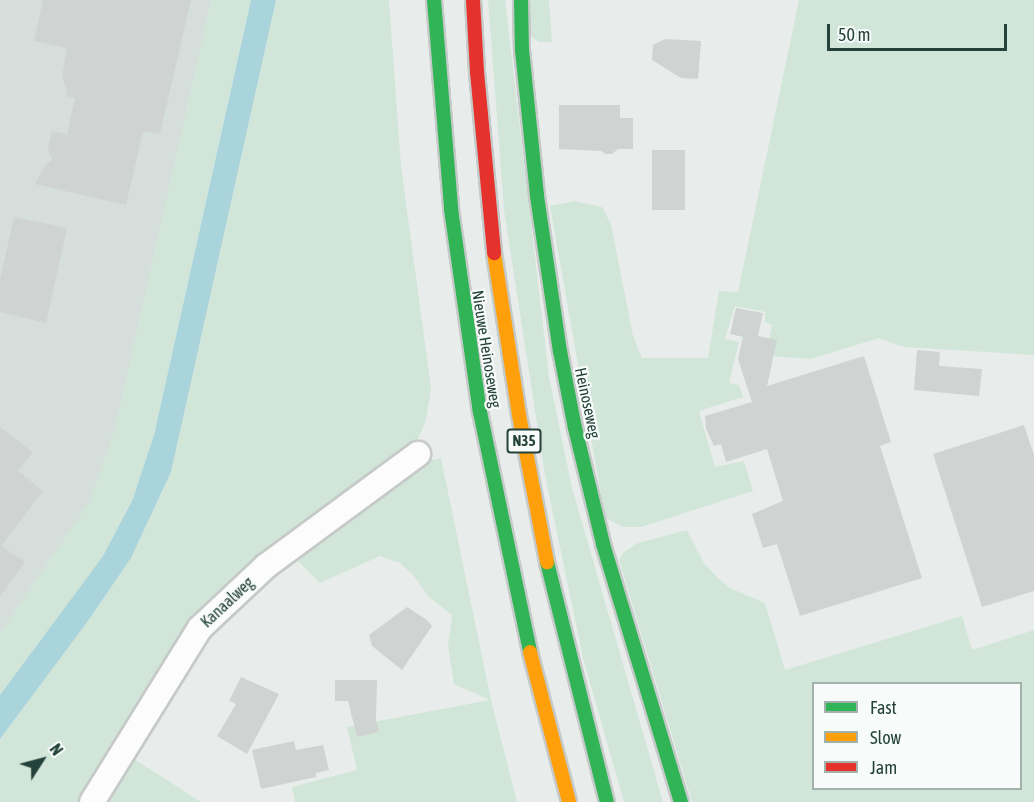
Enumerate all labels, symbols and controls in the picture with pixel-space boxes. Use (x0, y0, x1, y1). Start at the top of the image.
scale bar (830, 12, 1010, 50)
text: 50 m (838, 24, 870, 45)
street label: Nieuwe Heinoseweg (468, 289, 506, 409)
street label: Heinoseweg (571, 366, 605, 440)
road number: N35 (506, 429, 542, 453)
street label: Kanaalweg (197, 573, 257, 631)
legend (812, 682, 1022, 790)
text: Fast (870, 697, 897, 718)
text: Slow (870, 727, 901, 748)
north arrow (12, 730, 72, 790)
text: N (46, 740, 67, 759)
text: Jam (870, 757, 897, 778)

